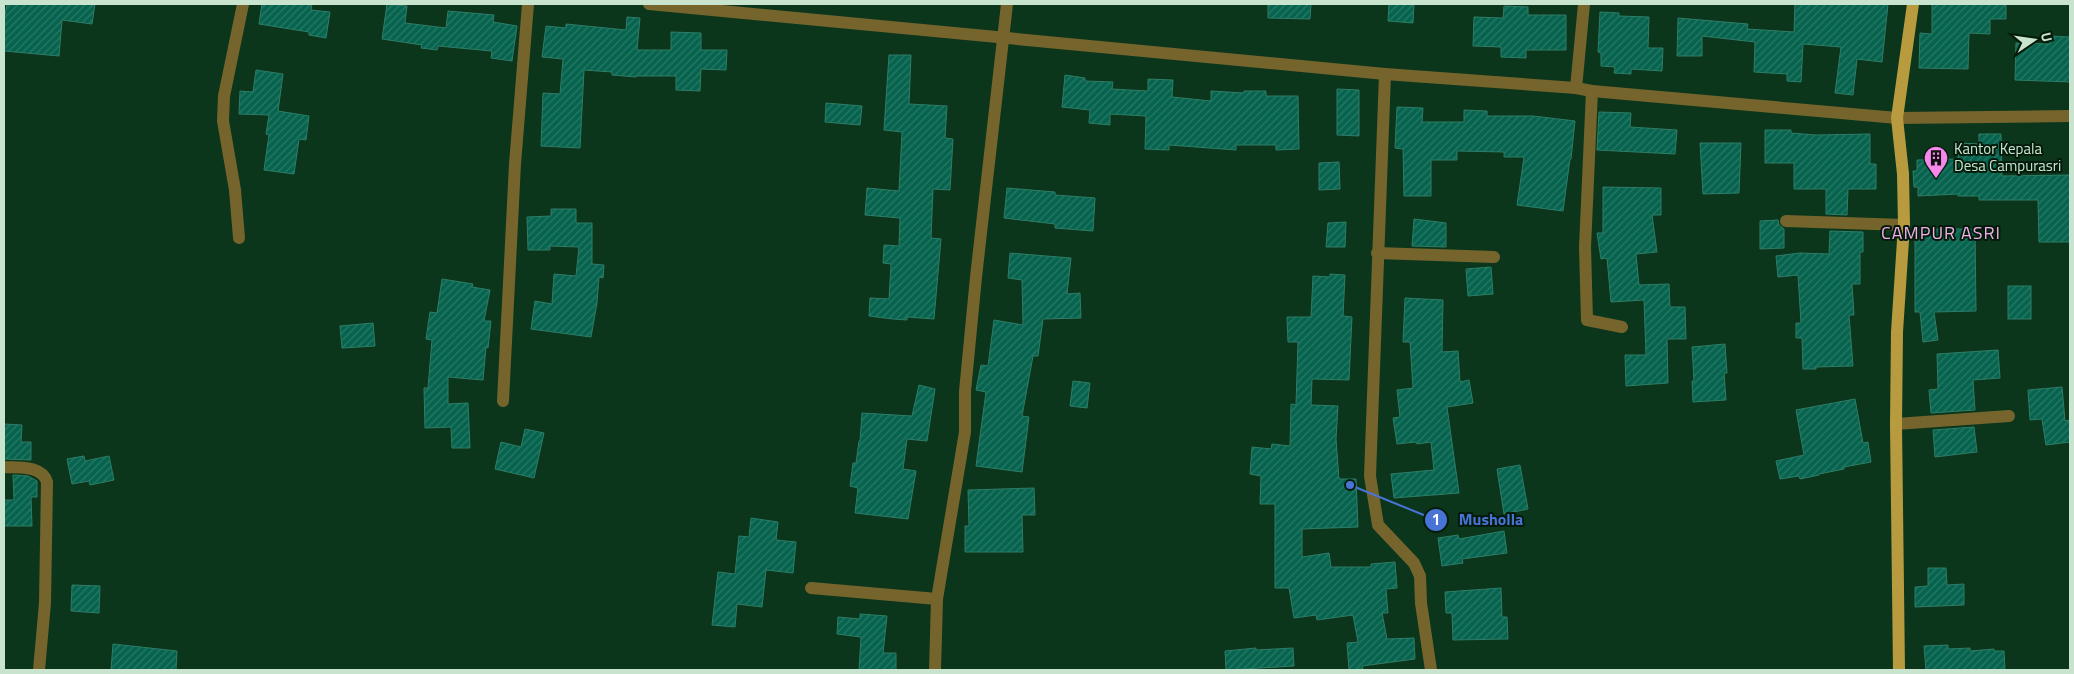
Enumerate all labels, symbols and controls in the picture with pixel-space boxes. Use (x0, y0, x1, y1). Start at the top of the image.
north arrow (2009, 15, 2059, 65)
text: U (2036, 30, 2058, 44)
place label: Kantor Kepala Desa Campurasri (1954, 137, 2061, 177)
building icon: Kantor Kepala Desa Campurasri (1923, 145, 1949, 179)
district label: CAMPUR ASRI (1881, 219, 2001, 246)
callout: Musholla (1424, 504, 1533, 535)
text: Musholla (1459, 507, 1523, 531)
text: 1 (1432, 508, 1440, 531)

